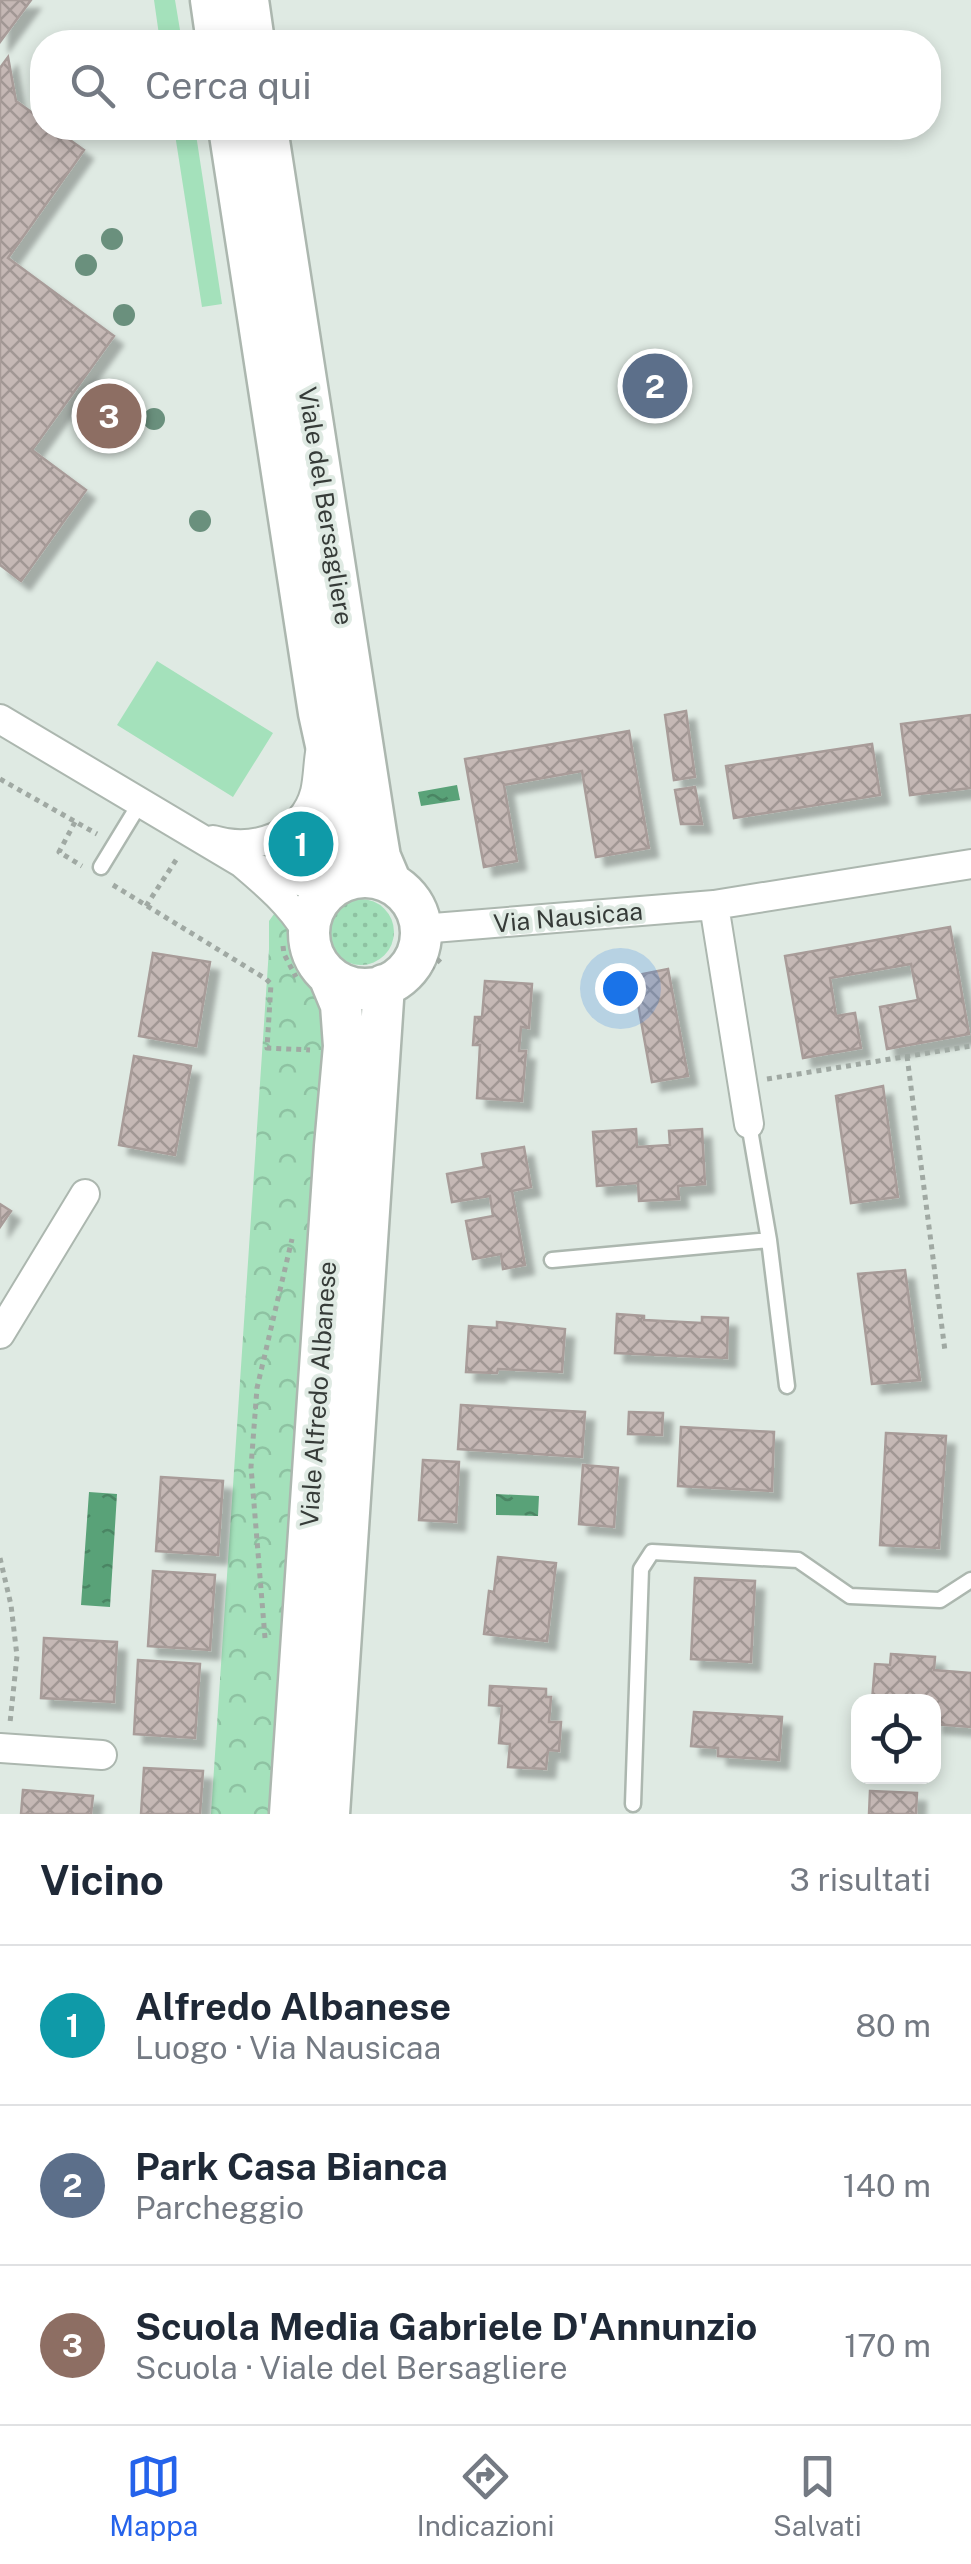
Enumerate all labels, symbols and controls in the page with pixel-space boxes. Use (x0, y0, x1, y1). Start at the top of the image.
search box (30, 30, 941, 140)
icon: search (65, 58, 120, 113)
text: Cerca qui (145, 63, 312, 108)
pin: 2 (622, 348, 688, 424)
pin: 3 (76, 378, 142, 454)
street label: Viale del Bersagliere (292, 385, 360, 627)
pin: 1 (268, 806, 334, 882)
street label: Via Nausicaa (492, 896, 644, 938)
your location (595, 963, 646, 1014)
street label: Viale Alfredo Albanese (294, 1260, 342, 1528)
map controls (851, 1694, 941, 1784)
button: locate (851, 1694, 941, 1784)
text: Vicino (40, 1855, 164, 1904)
text: 3 risultati (789, 1861, 931, 1898)
text: Alfredo Albanese (135, 1984, 451, 2029)
text: 1 (66, 2007, 79, 2044)
text: 80 m (855, 2007, 931, 2044)
text: Luogo · Via Nausicaa (135, 2029, 441, 2066)
text: Park Casa Bianca (135, 2144, 448, 2189)
text: 2 (62, 2167, 83, 2204)
text: 140 m (843, 2167, 931, 2204)
text: Parcheggio (135, 2189, 304, 2226)
text: Scuola Media Gabriele D'Annunzio (135, 2304, 757, 2349)
text: 3 (62, 2327, 83, 2364)
text: 170 m (844, 2327, 931, 2364)
text: Scuola · Viale del Bersagliere (135, 2349, 568, 2386)
tab: Mappa (109, 2449, 198, 2542)
tab: Indicazioni (417, 2449, 554, 2542)
tab: Salvati (773, 2449, 862, 2542)

